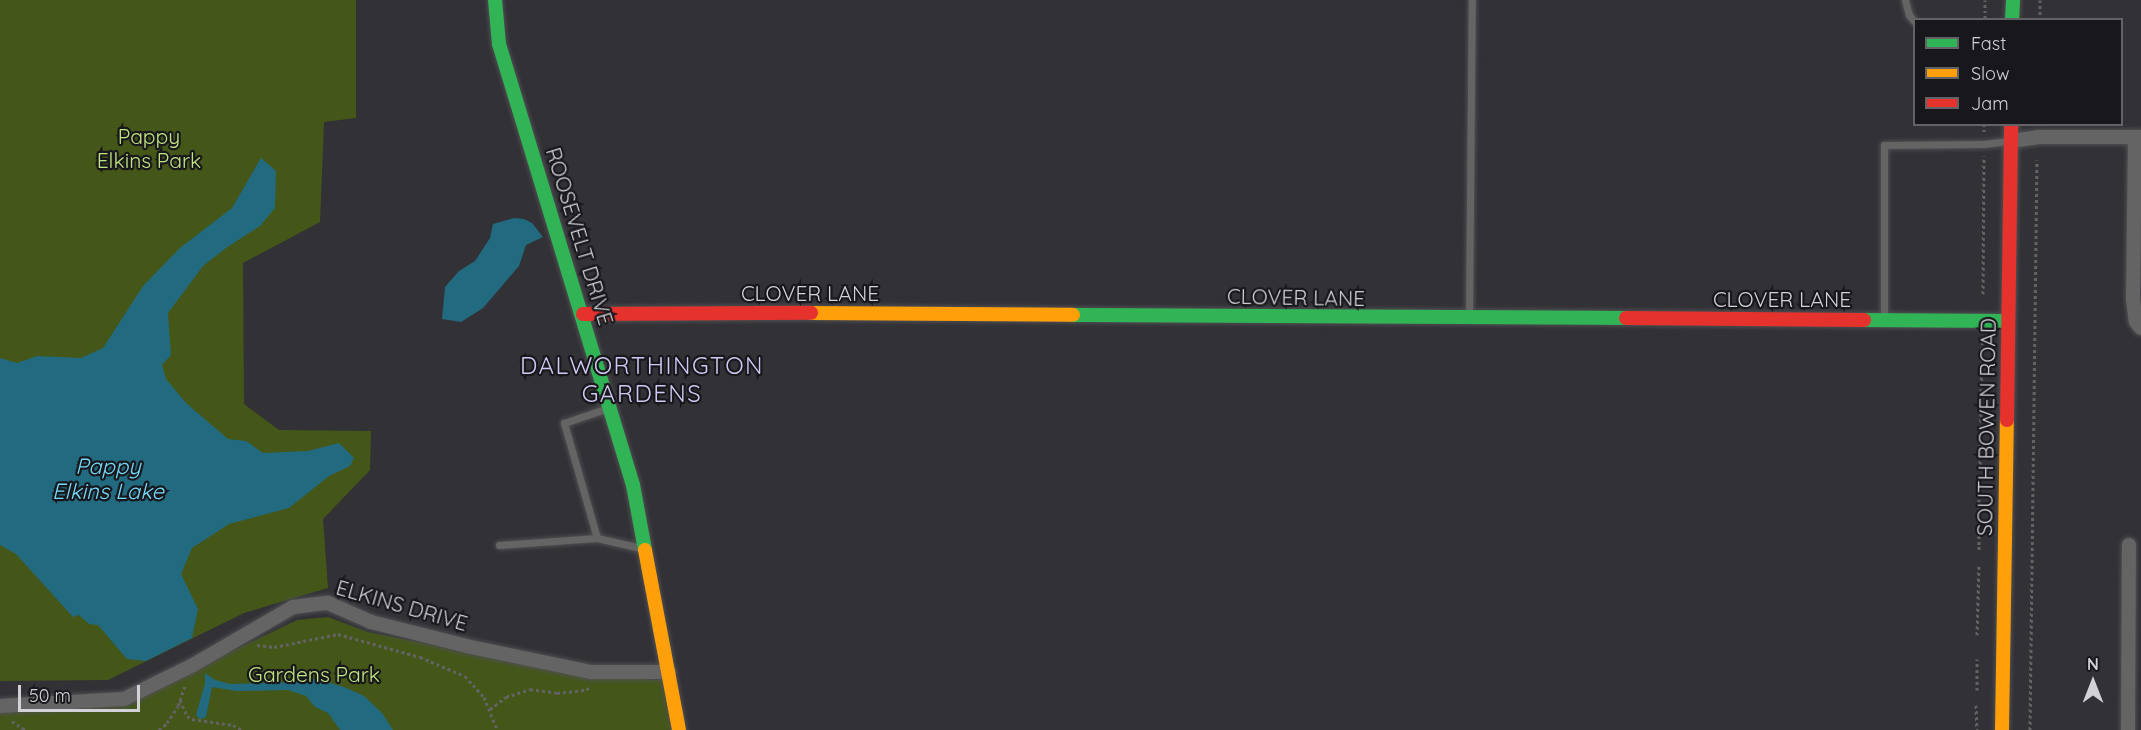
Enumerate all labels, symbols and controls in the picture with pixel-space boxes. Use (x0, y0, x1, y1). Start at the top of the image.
legend (1913, 18, 2123, 126)
text: Fast (1971, 32, 2006, 55)
text: Slow (1971, 62, 2009, 85)
text: Jam (1971, 92, 2009, 115)
park label: Pappy Elkins Park (97, 123, 201, 173)
street label: ROOSEVELT DRIVE (541, 144, 619, 328)
street label: CLOVER LANE (741, 280, 879, 306)
street label: CLOVER LANE (1227, 283, 1365, 311)
street label: CLOVER LANE (1713, 286, 1851, 312)
street label: SOUTH BOWEN ROAD (1972, 318, 2000, 536)
district label: DALWORTHINGTON GARDENS (520, 352, 764, 408)
water label: Pappy Elkins Lake (52, 453, 164, 505)
street label: ELKINS DRIVE (333, 574, 471, 636)
north arrow (2063, 652, 2123, 712)
text: N (2087, 654, 2099, 674)
park label: Gardens Park (248, 661, 380, 687)
scale bar (21, 673, 142, 711)
text: 50 m (29, 684, 71, 707)

